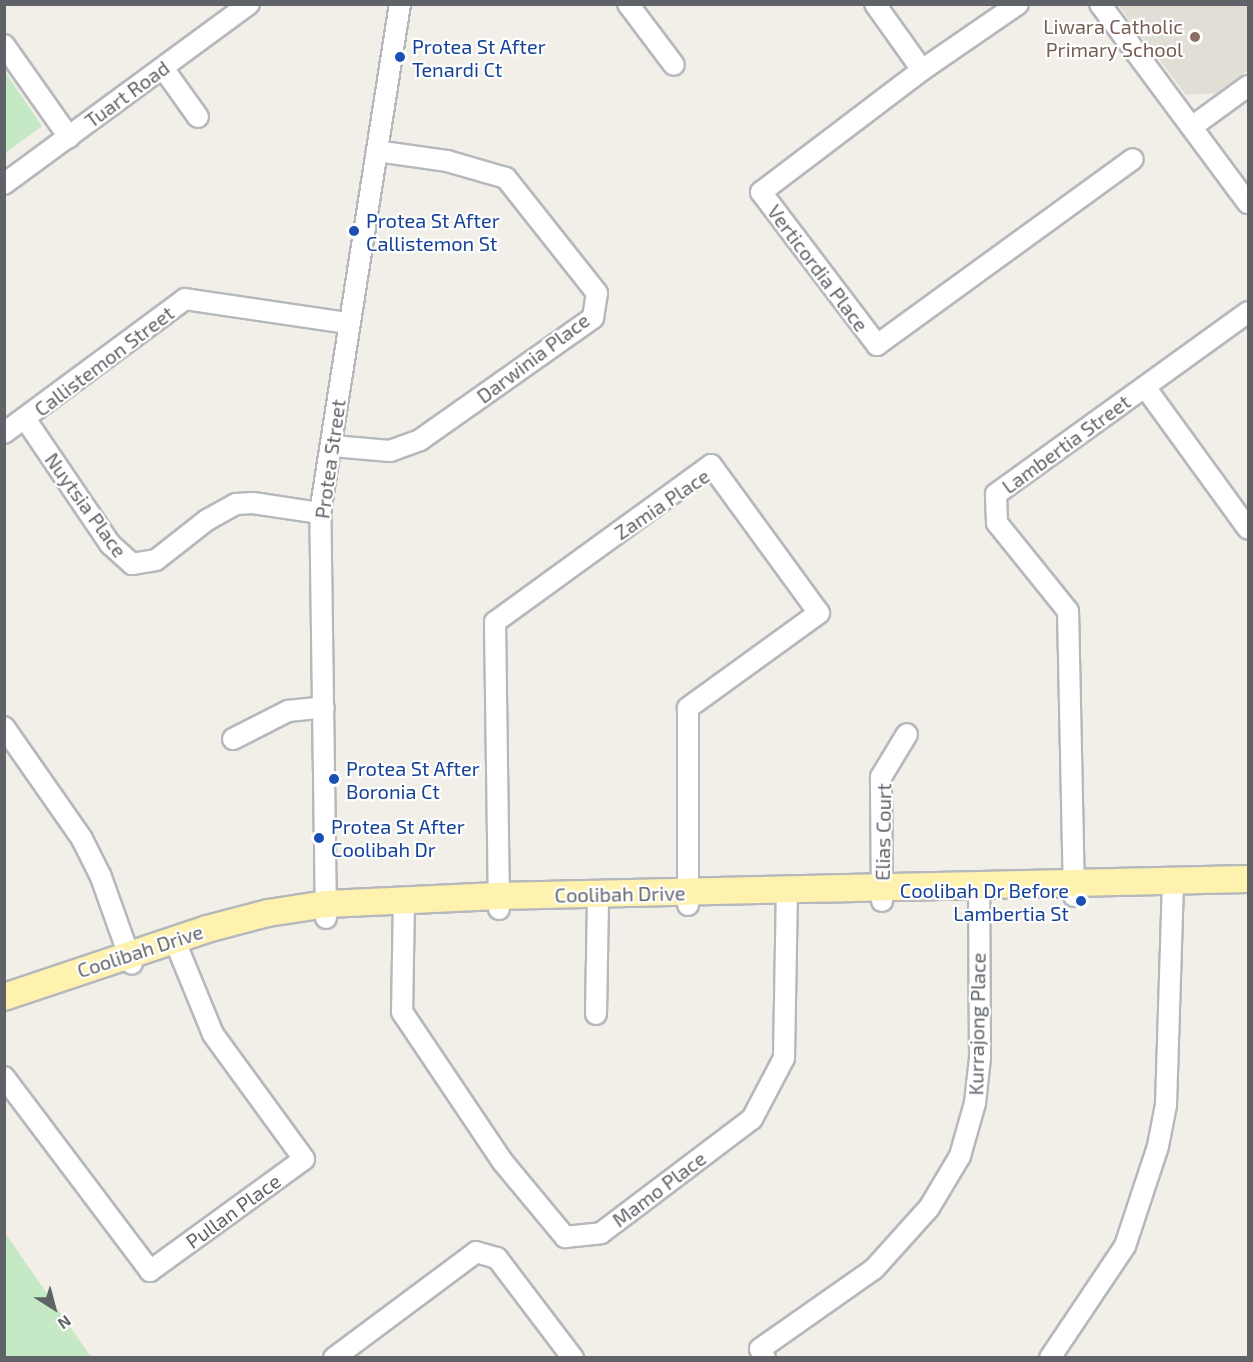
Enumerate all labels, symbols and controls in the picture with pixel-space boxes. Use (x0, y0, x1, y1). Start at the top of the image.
place label: Liwara Catholic Primary School (1043, 14, 1183, 61)
marker: Liwara Catholic Primary School (1188, 30, 1202, 44)
place label: Protea St After Tenardi Ct (412, 34, 546, 81)
marker: Protea St After Tenardi Ct (393, 50, 407, 64)
street label: Tuart Road (80, 55, 174, 133)
street label: Verticordia Place (763, 200, 873, 336)
place label: Protea St After Callistemon St (366, 208, 500, 255)
marker: Protea St After Callistemon St (347, 224, 361, 238)
street label: Callistemon Street (30, 301, 178, 421)
street label: Darwinia Place (472, 308, 594, 408)
street label: Lambertia Street (997, 389, 1135, 499)
street label: Protea Street (310, 398, 350, 520)
street label: Nuytsia Place (40, 448, 132, 562)
street label: Zamia Place (610, 463, 714, 545)
place label: Protea St After Boronia Ct (346, 756, 480, 803)
marker: Protea St After Boronia Ct (327, 772, 341, 786)
street label: Elias Court (870, 783, 896, 881)
place label: Protea St After Coolibah Dr (331, 814, 465, 861)
marker: Protea St After Coolibah Dr (312, 831, 326, 845)
place label: Coolibah Dr Before Lambertia St (899, 878, 1069, 925)
street label: Coolibah Drive (554, 881, 686, 907)
marker: Coolibah Dr Before Lambertia St (1074, 894, 1088, 908)
street label: Coolibah Drive (74, 919, 206, 983)
street label: Kurrajong Place (964, 952, 990, 1096)
street label: Mamo Place (607, 1146, 711, 1232)
street label: Pullan Place (181, 1169, 285, 1253)
north arrow (24, 1278, 84, 1338)
text: N (55, 1312, 75, 1334)

